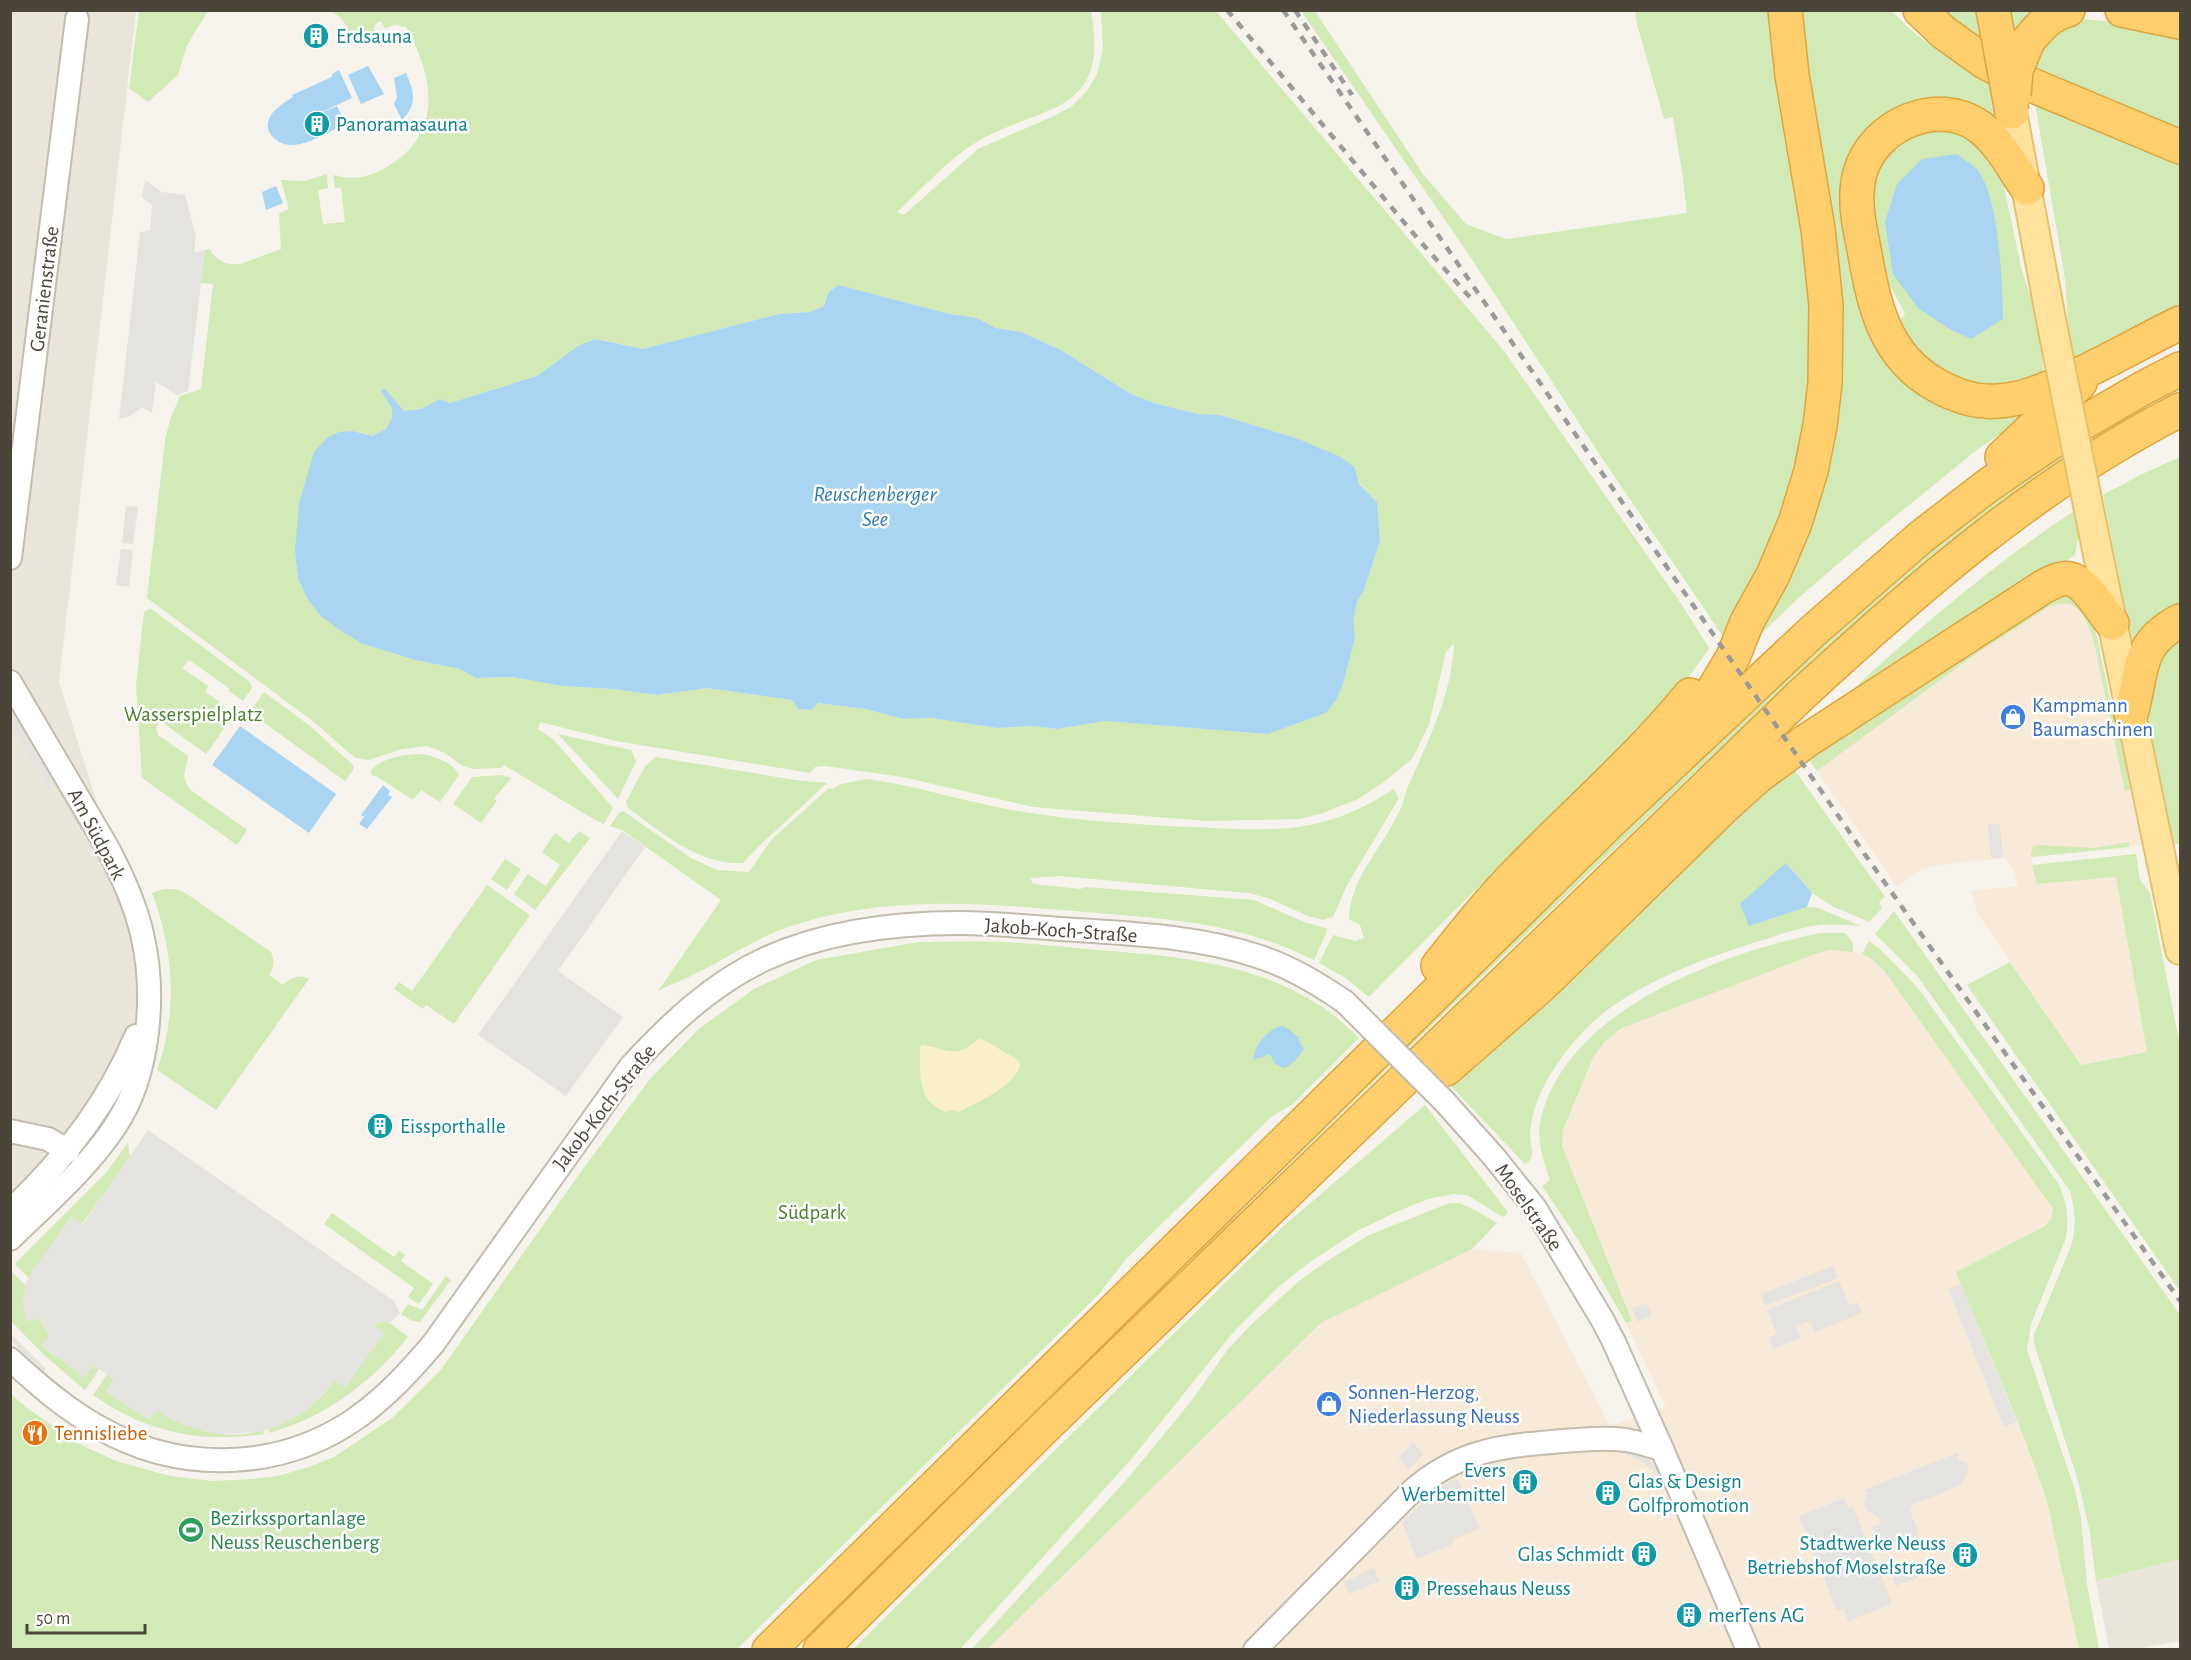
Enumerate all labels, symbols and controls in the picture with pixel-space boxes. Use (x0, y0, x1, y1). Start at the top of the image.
building icon: Erdsauna (301, 21, 331, 51)
place label: Erdsauna (336, 26, 412, 47)
building icon: Panoramasauna (302, 109, 332, 139)
place label: Panoramasauna (336, 114, 468, 135)
street label: Geranienstraße (26, 225, 63, 353)
water label: Reuschenberger See (813, 483, 937, 530)
place label: Kampmann Baumaschinen (2032, 695, 2153, 740)
shop icon: Kampmann Baumaschinen (1998, 702, 2028, 732)
park label: Wasserspielplatz (124, 704, 262, 725)
street label: Am Südpark (64, 785, 130, 884)
street label: Jakob-Koch-Straße (984, 915, 1138, 946)
street label: Jakob-Koch-Straße (549, 1041, 660, 1174)
building icon: Eissporthalle (365, 1111, 395, 1141)
place label: Eissporthalle (400, 1116, 506, 1137)
street label: Moselstraße (1491, 1160, 1566, 1255)
park label: Südpark (778, 1202, 846, 1223)
place label: Sonnen-Herzog, Niederlassung Neuss (1348, 1382, 1520, 1427)
shop icon: Sonnen-Herzog, Niederlassung Neuss (1314, 1389, 1344, 1419)
restaurant icon: Tennisliebe (20, 1418, 50, 1448)
place label: Tennisliebe (54, 1423, 147, 1444)
place label: Evers Werbemittel (1401, 1460, 1506, 1505)
building icon: Evers Werbemittel (1510, 1467, 1540, 1497)
place label: Glas & Design Golfpromotion (1628, 1471, 1749, 1516)
building icon: Glas & Design Golfpromotion (1593, 1478, 1623, 1508)
place label: Bezirkssportanlage Neuss Reuschenberg (210, 1508, 380, 1553)
sports icon: Bezirkssportanlage Neuss Reuschenberg (176, 1515, 206, 1545)
place label: Stadtwerke Neuss Betriebshof Moselstraße (1747, 1533, 1946, 1578)
building icon: Glas Schmidt (1629, 1539, 1659, 1569)
building icon: Stadtwerke Neuss Betriebshof Moselstraße (1950, 1540, 1980, 1570)
place label: Glas Schmidt (1518, 1544, 1624, 1565)
building icon: Pressehaus Neuss (1392, 1573, 1422, 1603)
place label: Pressehaus Neuss (1426, 1578, 1571, 1599)
scale bar (27, 1597, 146, 1635)
building icon: merTens AG (1674, 1600, 1704, 1630)
place label: merTens AG (1708, 1605, 1805, 1626)
text: 50 m (36, 1610, 70, 1628)

